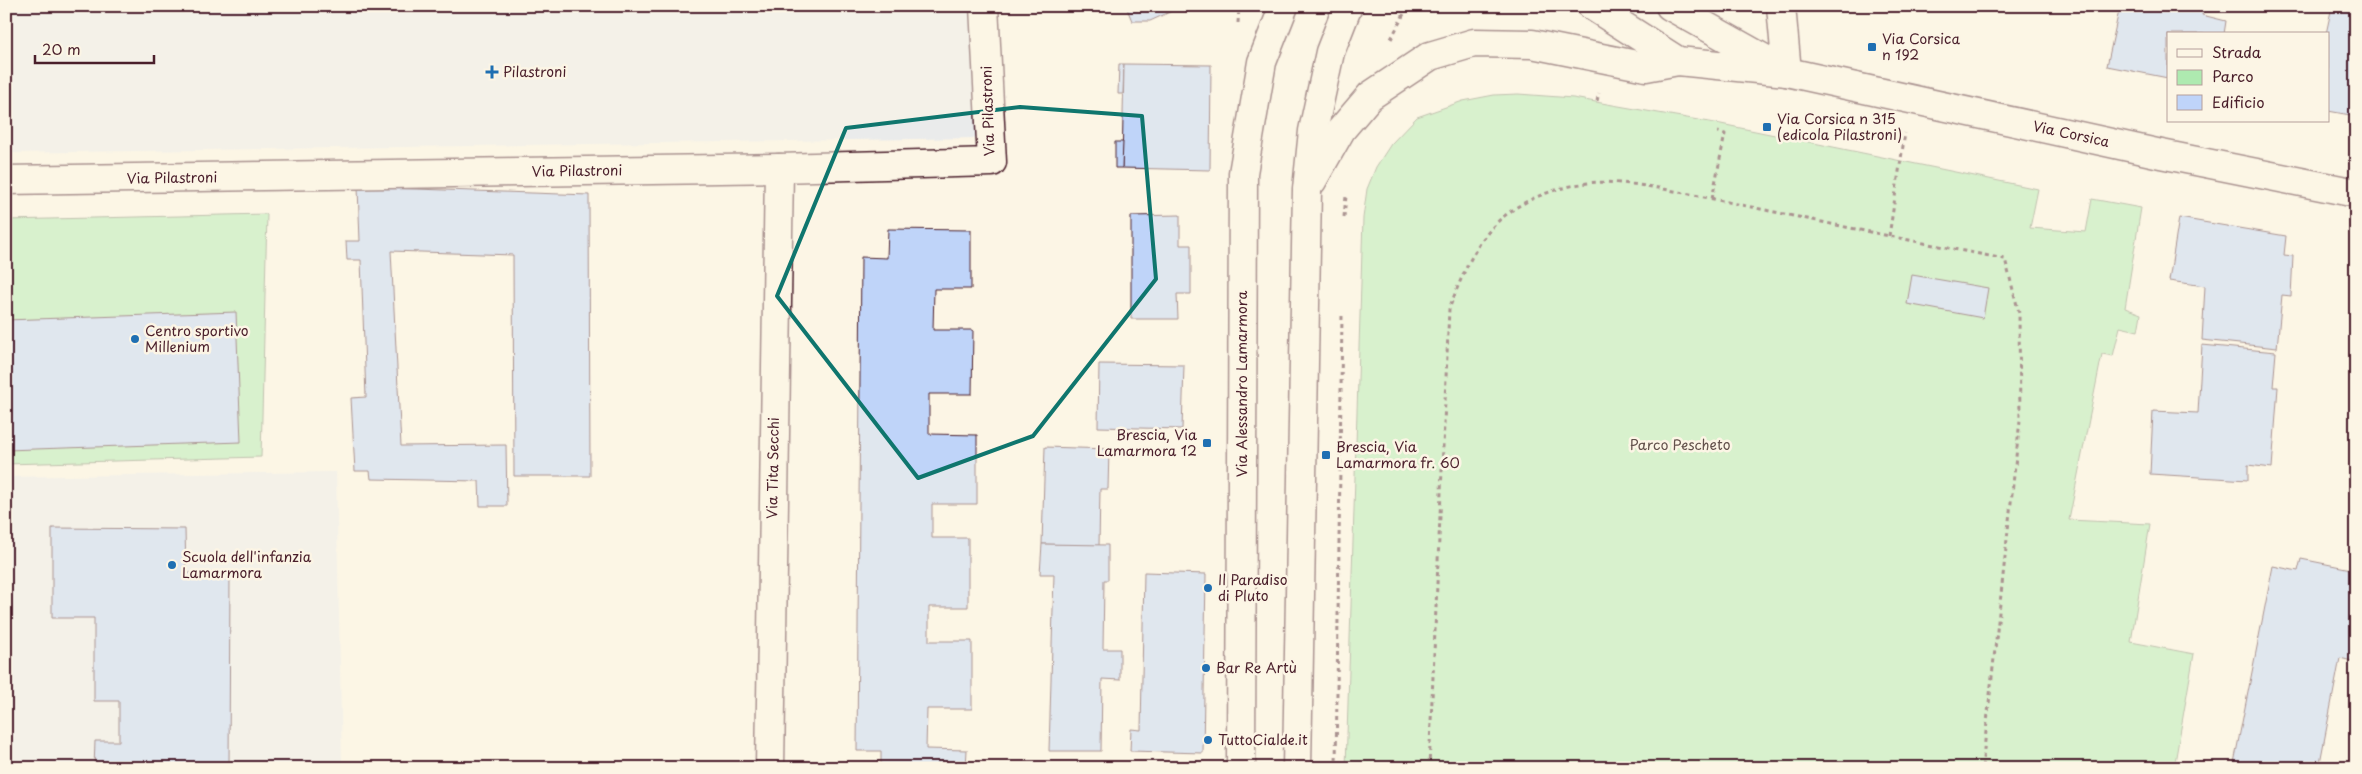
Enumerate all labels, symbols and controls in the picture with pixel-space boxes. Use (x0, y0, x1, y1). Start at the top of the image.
place label: Via Corsica n 192 (1882, 28, 1960, 65)
scale bar (35, 32, 154, 64)
legend (2167, 32, 2330, 122)
text: 20 m (42, 37, 81, 60)
text: Strada (2212, 40, 2262, 63)
marker: Via Corsica n 192 (1866, 41, 1878, 53)
place label: Pilastroni (503, 61, 566, 82)
text: Parco (2212, 64, 2254, 87)
marker: Pilastroni (485, 65, 499, 79)
street label: Via Pilastroni (975, 65, 1000, 157)
text: Edificio (2212, 90, 2265, 113)
place label: Via Corsica n 315 (edicola Pilastroni) (1777, 108, 1902, 145)
street label: Via Corsica (2031, 115, 2112, 152)
marker: Via Corsica n 315 (edicola Pilastroni) (1761, 121, 1773, 133)
street label: Via Pilastroni (532, 159, 622, 182)
street label: Via Pilastroni (127, 166, 217, 189)
street label: Via Alessandro Lamarmora (1231, 291, 1252, 477)
place label: Centro sportivo Millenium (145, 320, 249, 357)
marker: Centro sportivo Millenium (129, 333, 141, 345)
street label: Via Tita Secchi (761, 417, 784, 519)
place label: Brescia, Via Lamarmora 12 (1097, 424, 1197, 461)
park label: Parco Pescheto (1630, 434, 1731, 455)
place label: Brescia, Via Lamarmora fr. 60 (1336, 436, 1460, 473)
marker: Brescia, Via Lamarmora 12 (1201, 437, 1213, 449)
marker: Brescia, Via Lamarmora fr. 60 (1320, 449, 1332, 461)
place label: Scuola dell'infanzia Lamarmora (182, 546, 312, 583)
marker: Scuola dell'infanzia Lamarmora (166, 559, 178, 571)
place label: Il Paradiso di Pluto (1218, 569, 1288, 606)
marker: Il Paradiso di Pluto (1202, 582, 1214, 594)
place label: Bar Re Artù (1216, 657, 1297, 678)
marker: Bar Re Artù (1200, 662, 1212, 674)
place label: TuttoCialde.it (1218, 729, 1308, 750)
marker: TuttoCialde.it (1202, 734, 1214, 746)

